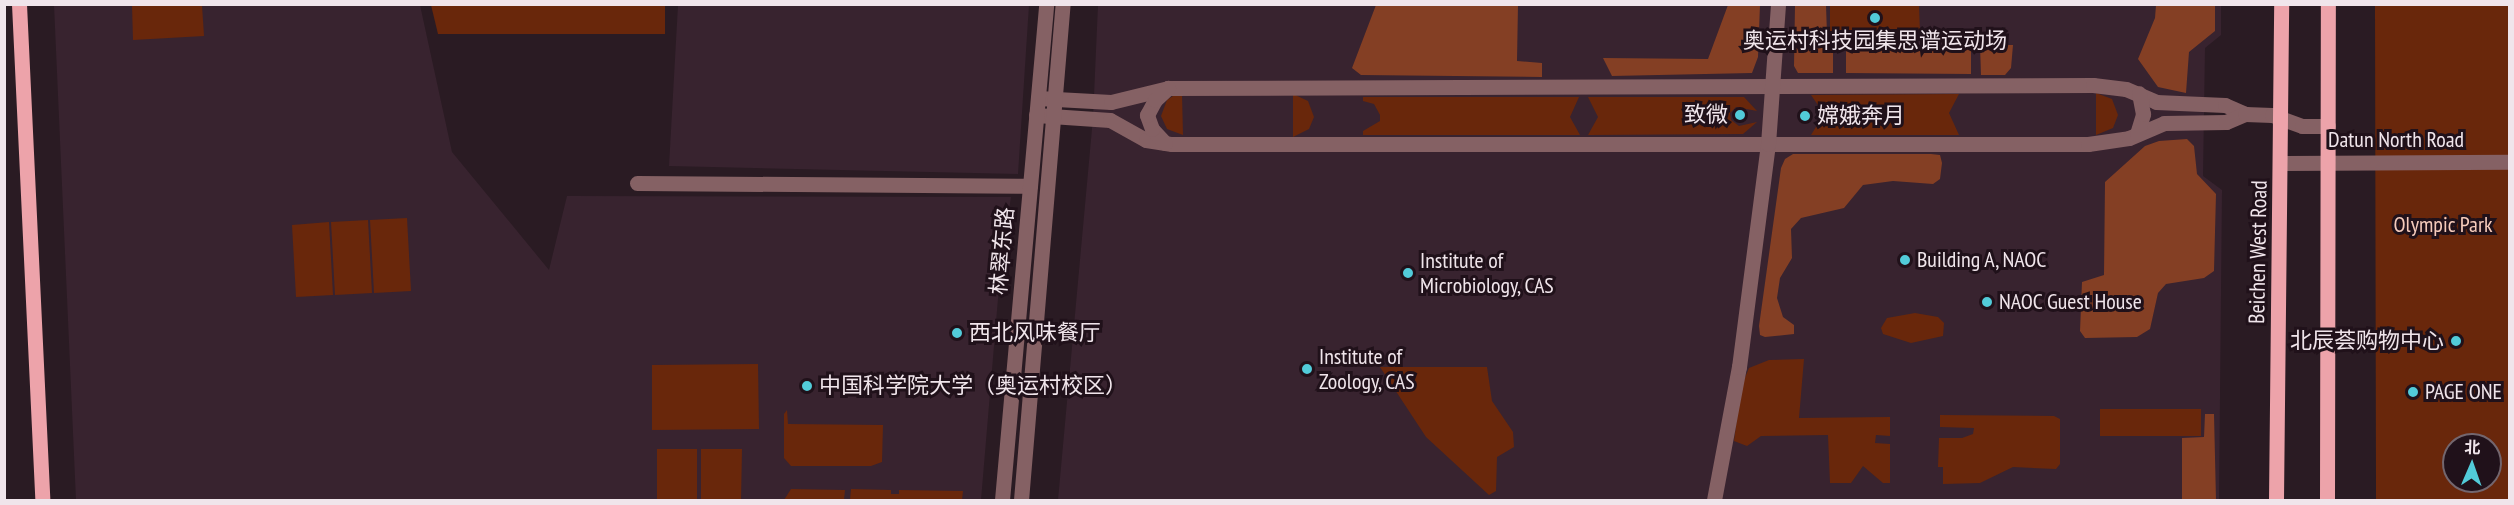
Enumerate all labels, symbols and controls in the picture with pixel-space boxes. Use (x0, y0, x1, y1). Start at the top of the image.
marker: 奥运村科技园集思谱运动场 (1868, 11, 1882, 25)
place label: 奥运村科技园集思谱运动场 (1743, 28, 2007, 54)
place label: 致微 (1684, 102, 1728, 128)
place label: 嫦娥奔月 (1817, 103, 1905, 129)
marker: 致微 (1733, 108, 1747, 122)
marker: 嫦娥奔月 (1798, 109, 1812, 123)
street label: Datun North Road (2328, 127, 2464, 153)
street label: Beichen West Road (2244, 180, 2272, 324)
street label: 林翠东路 (985, 206, 1019, 296)
park label: Olympic Park (2393, 212, 2493, 238)
place label: Institute of Microbiology, CAS (1420, 247, 1555, 298)
place label: Building A, NAOC (1917, 247, 2048, 273)
marker: Building A, NAOC (1898, 253, 1912, 267)
marker: Institute of Microbiology, CAS (1401, 266, 1415, 280)
place label: NAOC Guest House (1999, 289, 2143, 315)
marker: NAOC Guest House (1980, 295, 1994, 309)
place label: 西北风味餐厅 (969, 320, 1101, 346)
marker: 西北风味餐厅 (950, 326, 964, 340)
place label: 北辰荟购物中心 (2290, 328, 2444, 354)
marker: 北辰荟购物中心 (2449, 334, 2463, 348)
place label: Institute of Zoology, CAS (1319, 343, 1416, 394)
marker: Institute of Zoology, CAS (1300, 362, 1314, 376)
place label: 中国科学院大学（奥运村校区） (819, 373, 1127, 399)
marker: 中国科学院大学（奥运村校区） (800, 379, 814, 393)
place label: PAGE ONE (2425, 379, 2502, 405)
marker: PAGE ONE (2406, 385, 2420, 399)
north arrow (2442, 433, 2502, 493)
text: 北 (2464, 437, 2481, 457)

